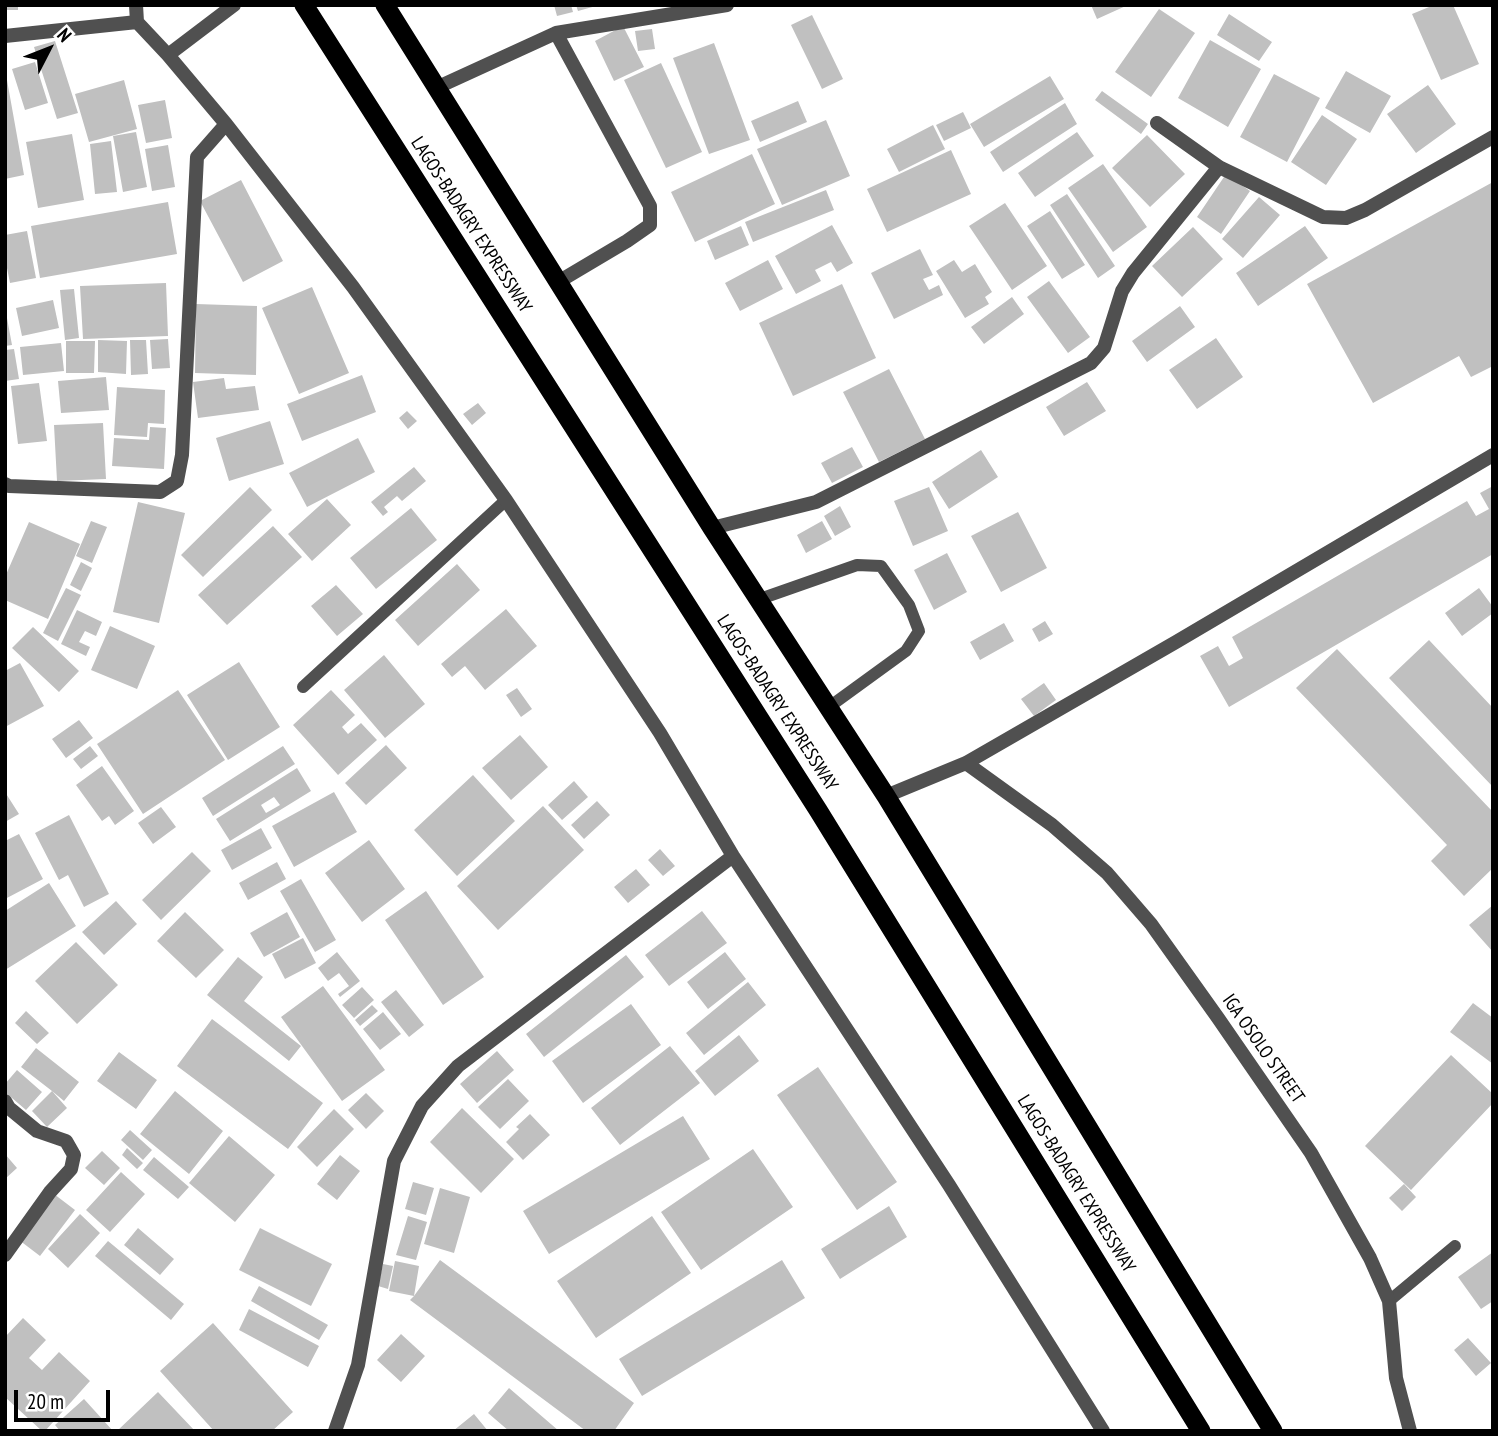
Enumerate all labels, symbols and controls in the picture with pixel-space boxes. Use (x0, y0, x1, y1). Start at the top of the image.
north arrow (14, 14, 84, 84)
text: N (52, 23, 77, 47)
street label: LAGOS-BADAGRY EXPRESSWAY (406, 133, 536, 317)
street label: LAGOS-BADAGRY EXPRESSWAY (712, 611, 842, 795)
street label: IGA OSOLO STREET (1217, 990, 1309, 1108)
street label: LAGOS-BADAGRY EXPRESSWAY (1012, 1091, 1140, 1277)
scale bar (18, 1376, 114, 1420)
text: 20 m (27, 1388, 64, 1415)

